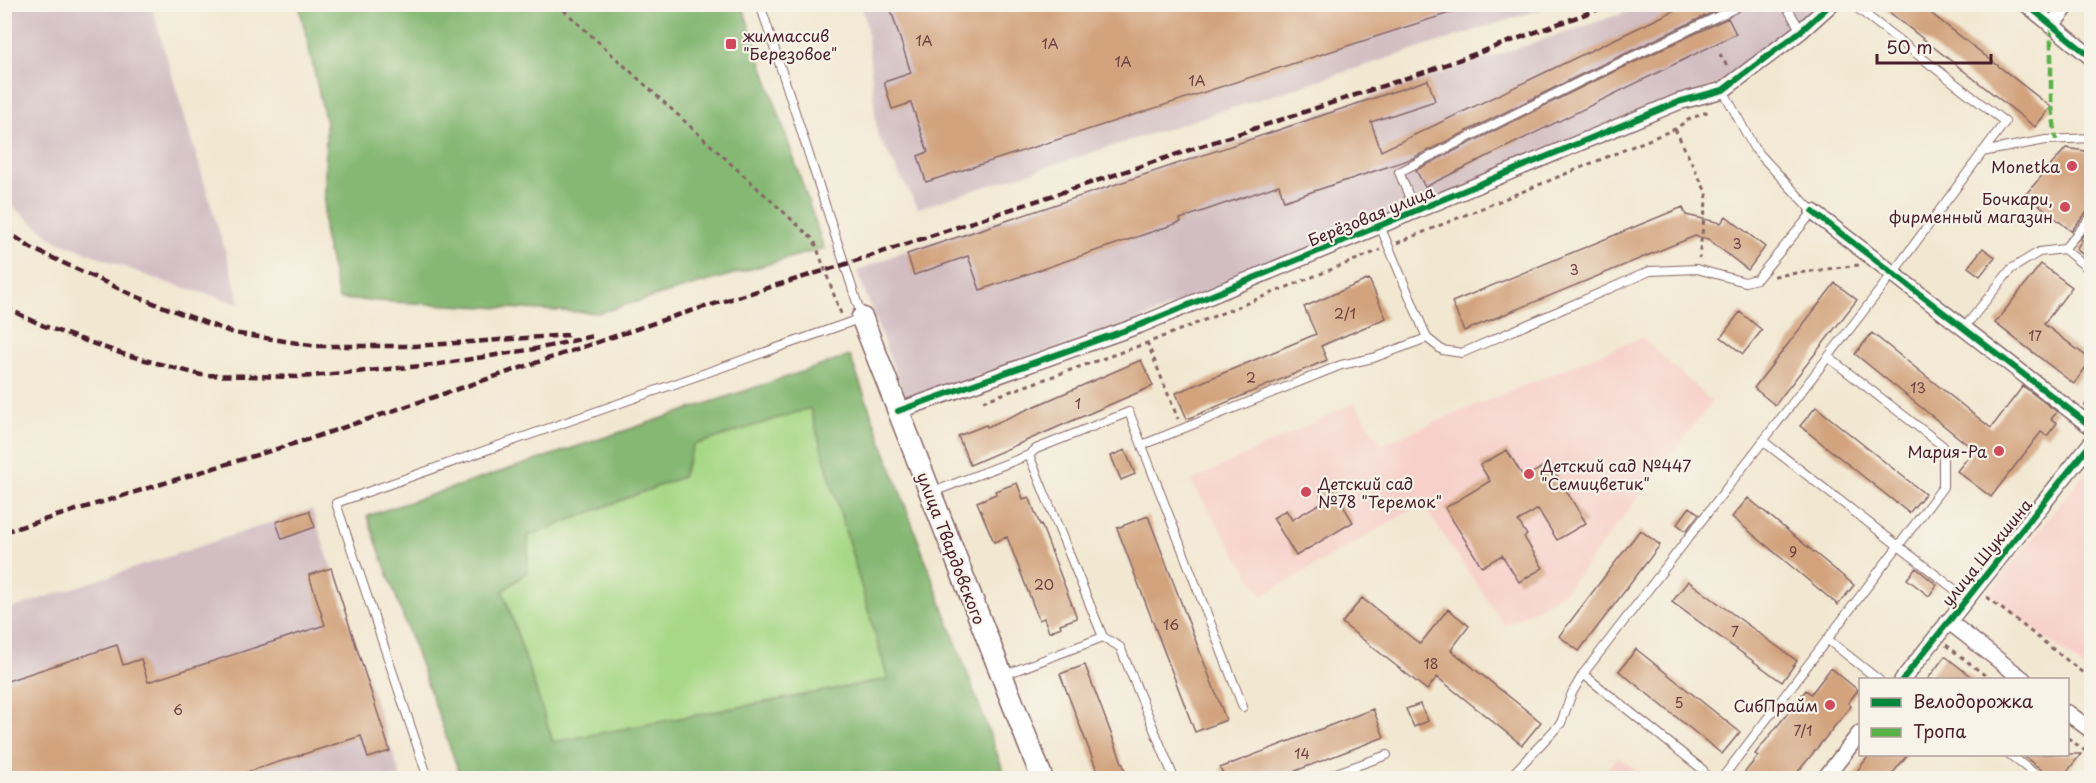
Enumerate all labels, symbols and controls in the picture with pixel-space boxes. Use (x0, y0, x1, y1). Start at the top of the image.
place label: жилмассив "Березовое" (742, 23, 837, 65)
scale bar (1877, 27, 1991, 65)
house number: 1А (915, 30, 933, 51)
house number: 1А (1041, 33, 1059, 54)
text: 50 m (1886, 33, 1933, 60)
marker: жилмассив "Березовое" (724, 37, 738, 51)
house number: 1А (1114, 51, 1132, 72)
house number: 1А (1188, 70, 1206, 91)
place label: Monetka (1991, 154, 2060, 178)
marker: Monetka (2065, 159, 2079, 173)
street label: Берёзовая улица (1304, 179, 1438, 251)
place label: Бочкари, фирменный магазин (1889, 186, 2053, 228)
marker: Бочкари, фирменный магазин (2058, 200, 2072, 214)
house number: 3 (1732, 233, 1742, 254)
house number: 3 (1569, 259, 1579, 280)
house number: 2/1 (1334, 303, 1356, 324)
house number: 17 (2028, 325, 2042, 346)
house number: 2 (1246, 367, 1256, 388)
house number: 13 (1910, 377, 1926, 398)
house number: 1 (1075, 393, 1081, 414)
place label: Мария-Ра (1907, 439, 1987, 463)
marker: Мария-Ра (1992, 444, 2006, 458)
place label: Детский сад №447 "Семицветик" (1540, 453, 1691, 495)
marker: Детский сад №447 "Семицветик" (1522, 467, 1536, 481)
street label: улица Твардовского (912, 468, 992, 628)
place label: Детский сад №78 "Теремок" (1317, 471, 1442, 513)
marker: Детский сад №78 "Теремок" (1299, 485, 1313, 499)
street label: улица Шукшина (1935, 493, 2037, 611)
house number: 9 (1789, 541, 1797, 562)
house number: 20 (1034, 574, 1054, 595)
house number: 16 (1163, 614, 1179, 635)
house number: 7 (1731, 621, 1739, 642)
house number: 18 (1423, 653, 1439, 674)
legend (1859, 678, 2069, 756)
text: Велодорожка (1913, 687, 2034, 714)
house number: 5 (1674, 692, 1684, 713)
place label: СибПрайм (1733, 693, 1818, 717)
marker: СибПрайм (1823, 698, 1837, 712)
house number: 6 (173, 699, 183, 720)
text: Тропа (1913, 717, 1966, 744)
house number: 7/1 (1793, 720, 1813, 741)
house number: 14 (1294, 743, 1310, 764)

